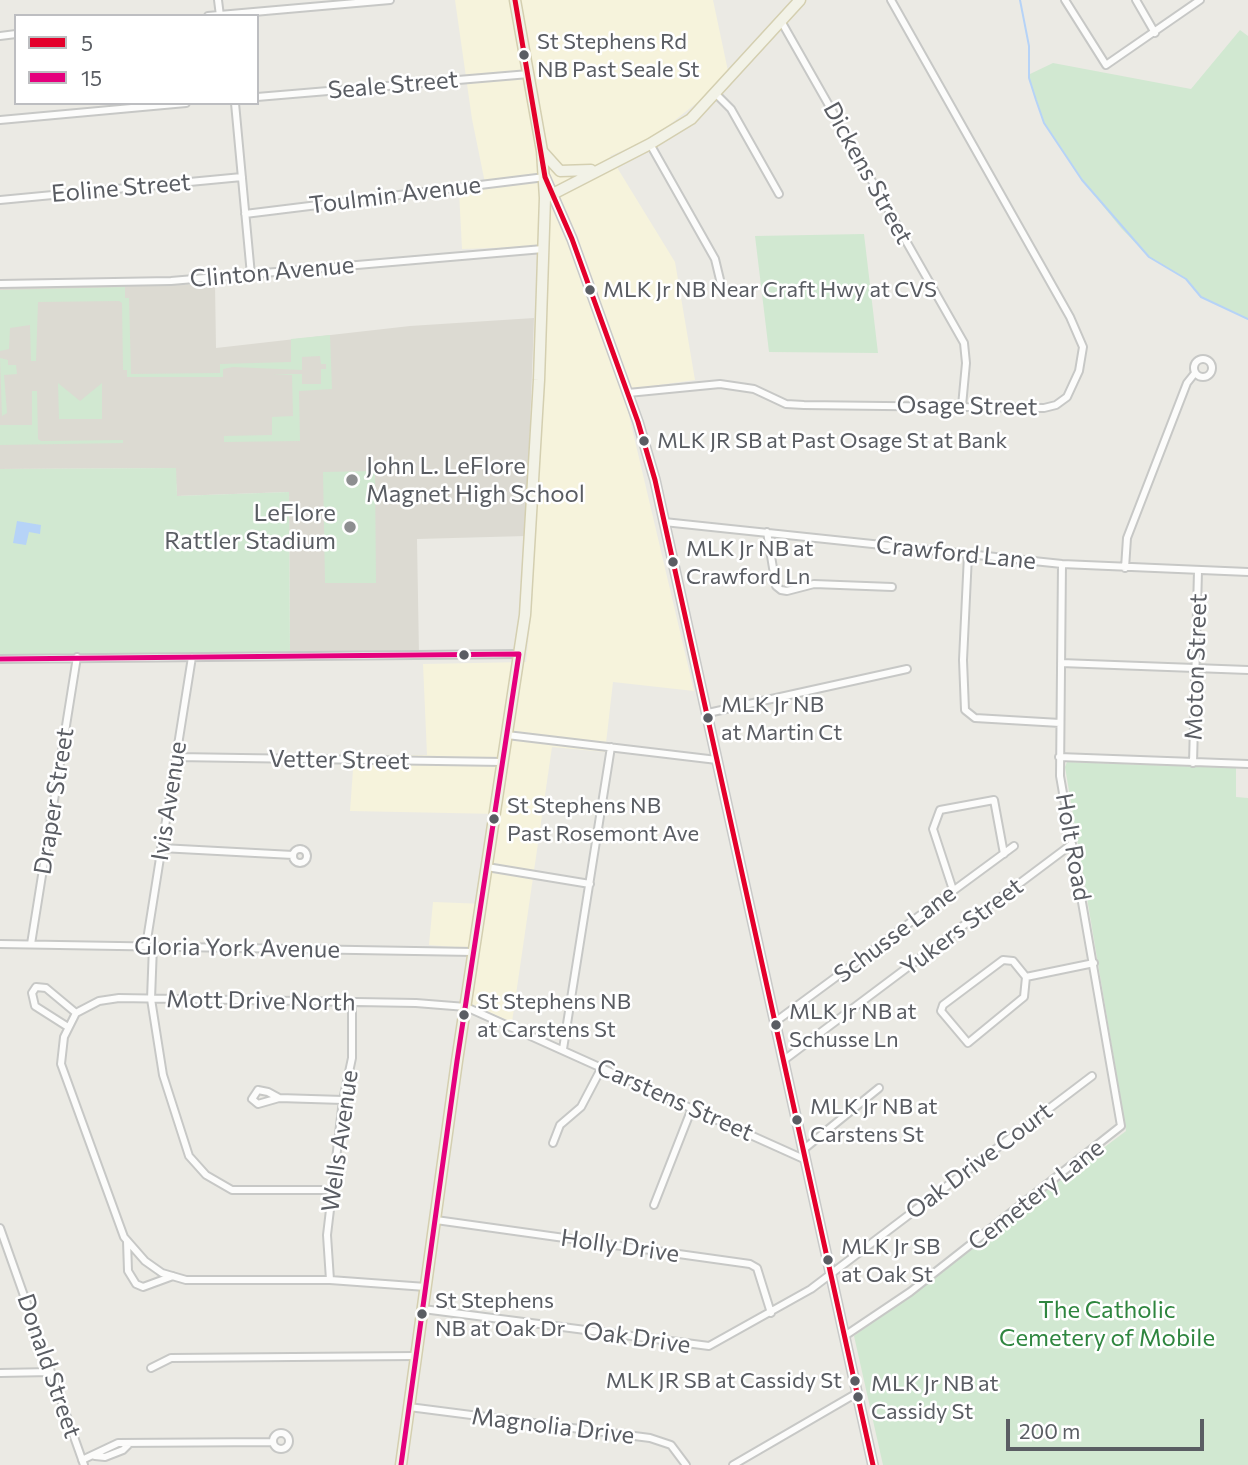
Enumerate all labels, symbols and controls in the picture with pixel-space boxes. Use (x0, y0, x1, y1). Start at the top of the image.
legend (14, 14, 259, 105)
place label: St Stephens Rd NB Past Seale St (537, 29, 700, 80)
text: 5 (81, 30, 93, 55)
marker: St Stephens Rd NB Past Seale St (517, 48, 531, 62)
text: 15 (81, 65, 102, 90)
street label: Seale Street (327, 65, 459, 105)
street label: Dickens Street (817, 97, 919, 249)
street label: Eoline Street (50, 168, 192, 208)
street label: Toulmin Avenue (307, 170, 483, 220)
street label: Clinton Avenue (189, 250, 355, 294)
place label: MLK Jr NB Near Craft Hwy at CVS (603, 277, 937, 303)
marker: MLK Jr NB Near Craft Hwy at CVS (583, 283, 597, 297)
street label: Osage Street (896, 390, 1038, 422)
place label: MLK JR SB at Past Osage St at Bank (657, 428, 1007, 454)
marker: MLK JR SB at Past Osage St at Bank (637, 434, 651, 448)
place label: John L. LeFlore Magnet High School (366, 452, 585, 508)
marker: John L. LeFlore Magnet High School (344, 472, 360, 488)
place label: LeFlore Rattler Stadium (164, 499, 336, 555)
marker: LeFlore Rattler Stadium (342, 519, 358, 535)
street label: Crawford Lane (875, 530, 1037, 576)
place label: MLK Jr NB at Crawford Ln (686, 536, 814, 588)
marker: MLK Jr NB at Crawford Ln (666, 555, 680, 569)
street label: Moton Street (1179, 593, 1213, 741)
unlabelled marker (457, 648, 471, 662)
place label: MLK Jr NB at Martin Ct (721, 692, 842, 744)
marker: MLK Jr NB at Martin Ct (701, 711, 715, 725)
street label: Draper Street (28, 725, 80, 877)
street label: Ivis Avenue (145, 739, 193, 863)
street label: Vetter Street (268, 744, 410, 776)
street label: Holt Road (1049, 791, 1097, 903)
place label: St Stephens NB Past Rosemont Ave (507, 793, 699, 844)
marker: St Stephens NB Past Rosemont Ave (487, 812, 501, 826)
street label: Yukers Street (895, 872, 1029, 982)
street label: Schusse Lane (828, 879, 962, 989)
street label: Gloria York Avenue (134, 932, 340, 964)
street label: Mott Drive North (166, 985, 356, 1017)
place label: St Stephens NB at Carstens St (477, 989, 631, 1040)
place label: MLK Jr NB at Schusse Ln (789, 999, 917, 1050)
marker: St Stephens NB at Carstens St (457, 1008, 471, 1022)
marker: MLK Jr NB at Schusse Ln (769, 1018, 783, 1032)
street label: Carstens Street (592, 1053, 758, 1147)
street label: Wells Avenue (316, 1068, 364, 1214)
place label: MLK Jr NB at Carstens St (810, 1094, 938, 1146)
street label: Oak Drive Court (900, 1097, 1058, 1225)
marker: MLK Jr NB at Carstens St (790, 1113, 804, 1127)
street label: Cemetery Lane (962, 1133, 1110, 1257)
street label: Holly Drive (559, 1223, 681, 1269)
place label: MLK Jr SB at Oak St (841, 1234, 940, 1286)
marker: MLK Jr SB at Oak St (821, 1253, 835, 1267)
place label: St Stephens NB at Oak Dr (435, 1288, 565, 1340)
street label: Donald Street (11, 1290, 87, 1442)
park label: The Catholic Cemetery of Mobile (999, 1296, 1215, 1352)
marker: St Stephens NB at Oak Dr (415, 1307, 429, 1321)
street label: Oak Drive (582, 1316, 692, 1360)
place label: MLK JR SB at Cassidy St (606, 1368, 842, 1394)
place label: MLK Jr NB at Cassidy St (871, 1371, 999, 1422)
marker: MLK JR SB at Cassidy St (848, 1374, 862, 1388)
marker: MLK Jr NB at Cassidy St (851, 1390, 865, 1404)
street label: Magnolia Drive (470, 1402, 636, 1450)
scale bar (1010, 1406, 1208, 1450)
text: 200 m (1019, 1418, 1080, 1443)

